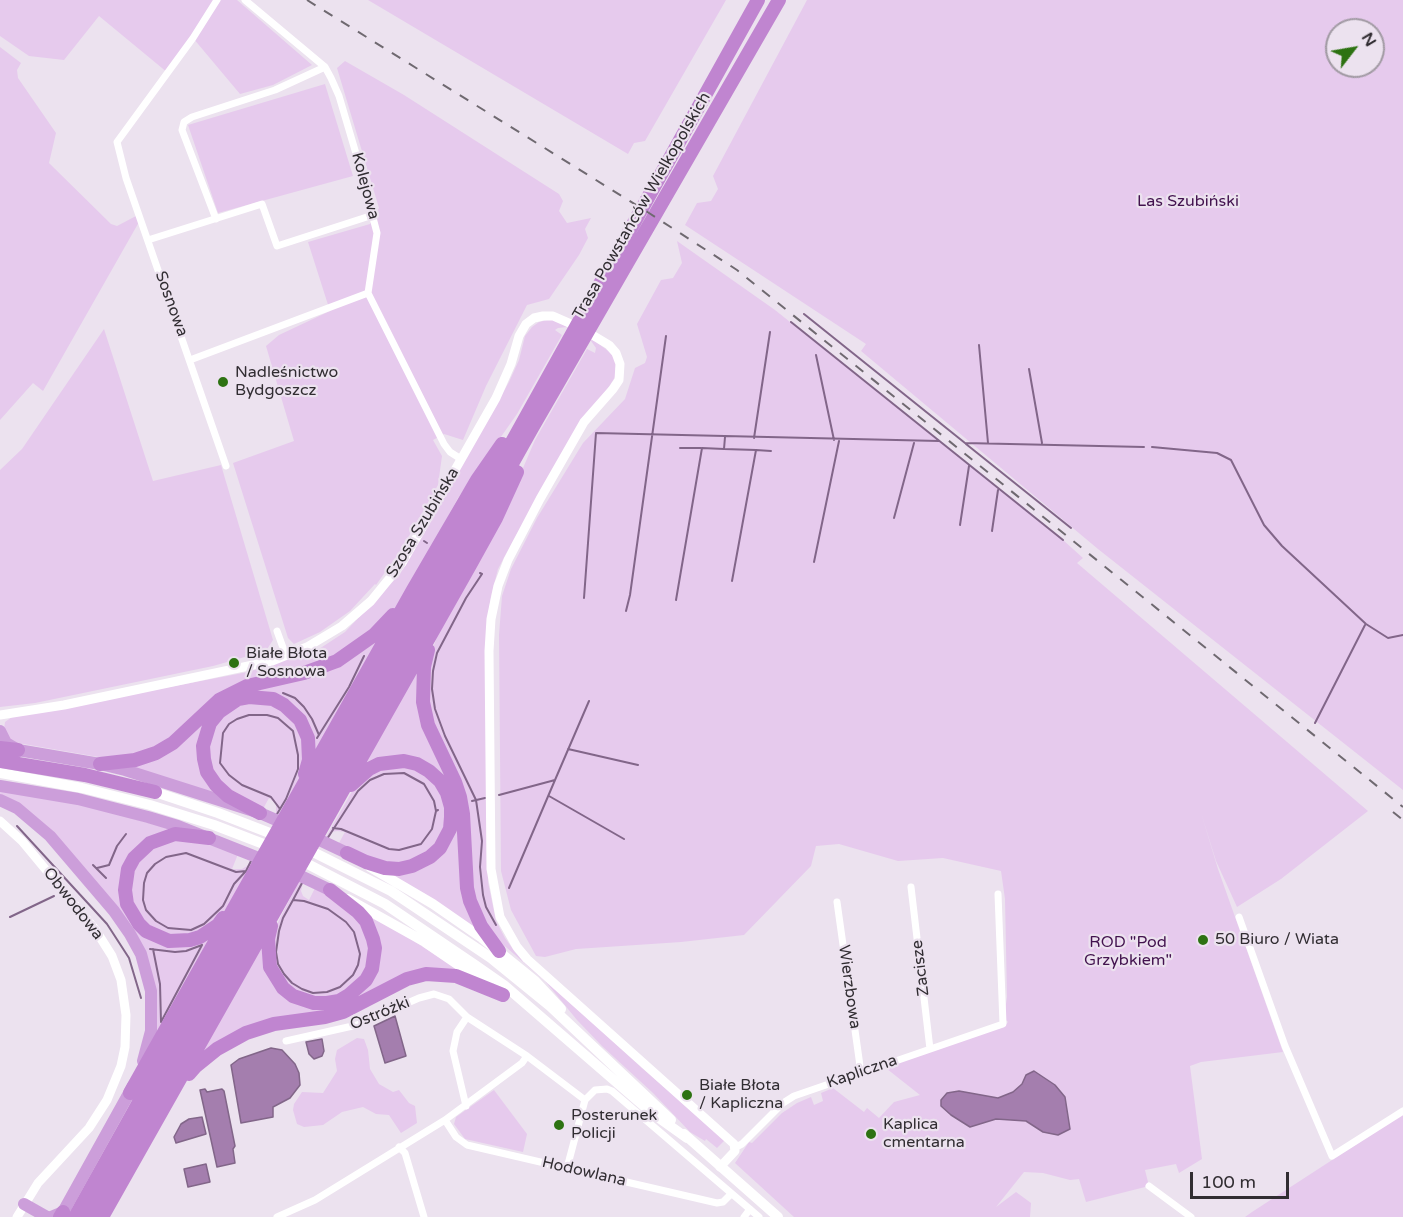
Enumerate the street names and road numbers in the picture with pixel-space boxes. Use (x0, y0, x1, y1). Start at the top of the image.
street label: Trasa Powstańców Wielkopolskich (569, 89, 715, 323)
street label: Kolejowa (347, 150, 383, 222)
street label: Sosnowa (150, 269, 192, 339)
street label: Szosa Szubińska (383, 464, 463, 582)
street label: Obwodowa (39, 864, 107, 944)
street label: Zacisze (908, 939, 934, 997)
street label: Wierzbowa (834, 944, 864, 1030)
street label: Ostróżki (347, 993, 413, 1035)
street label: Kapliczna (824, 1051, 900, 1093)
street label: Hodowlana (540, 1153, 628, 1191)

